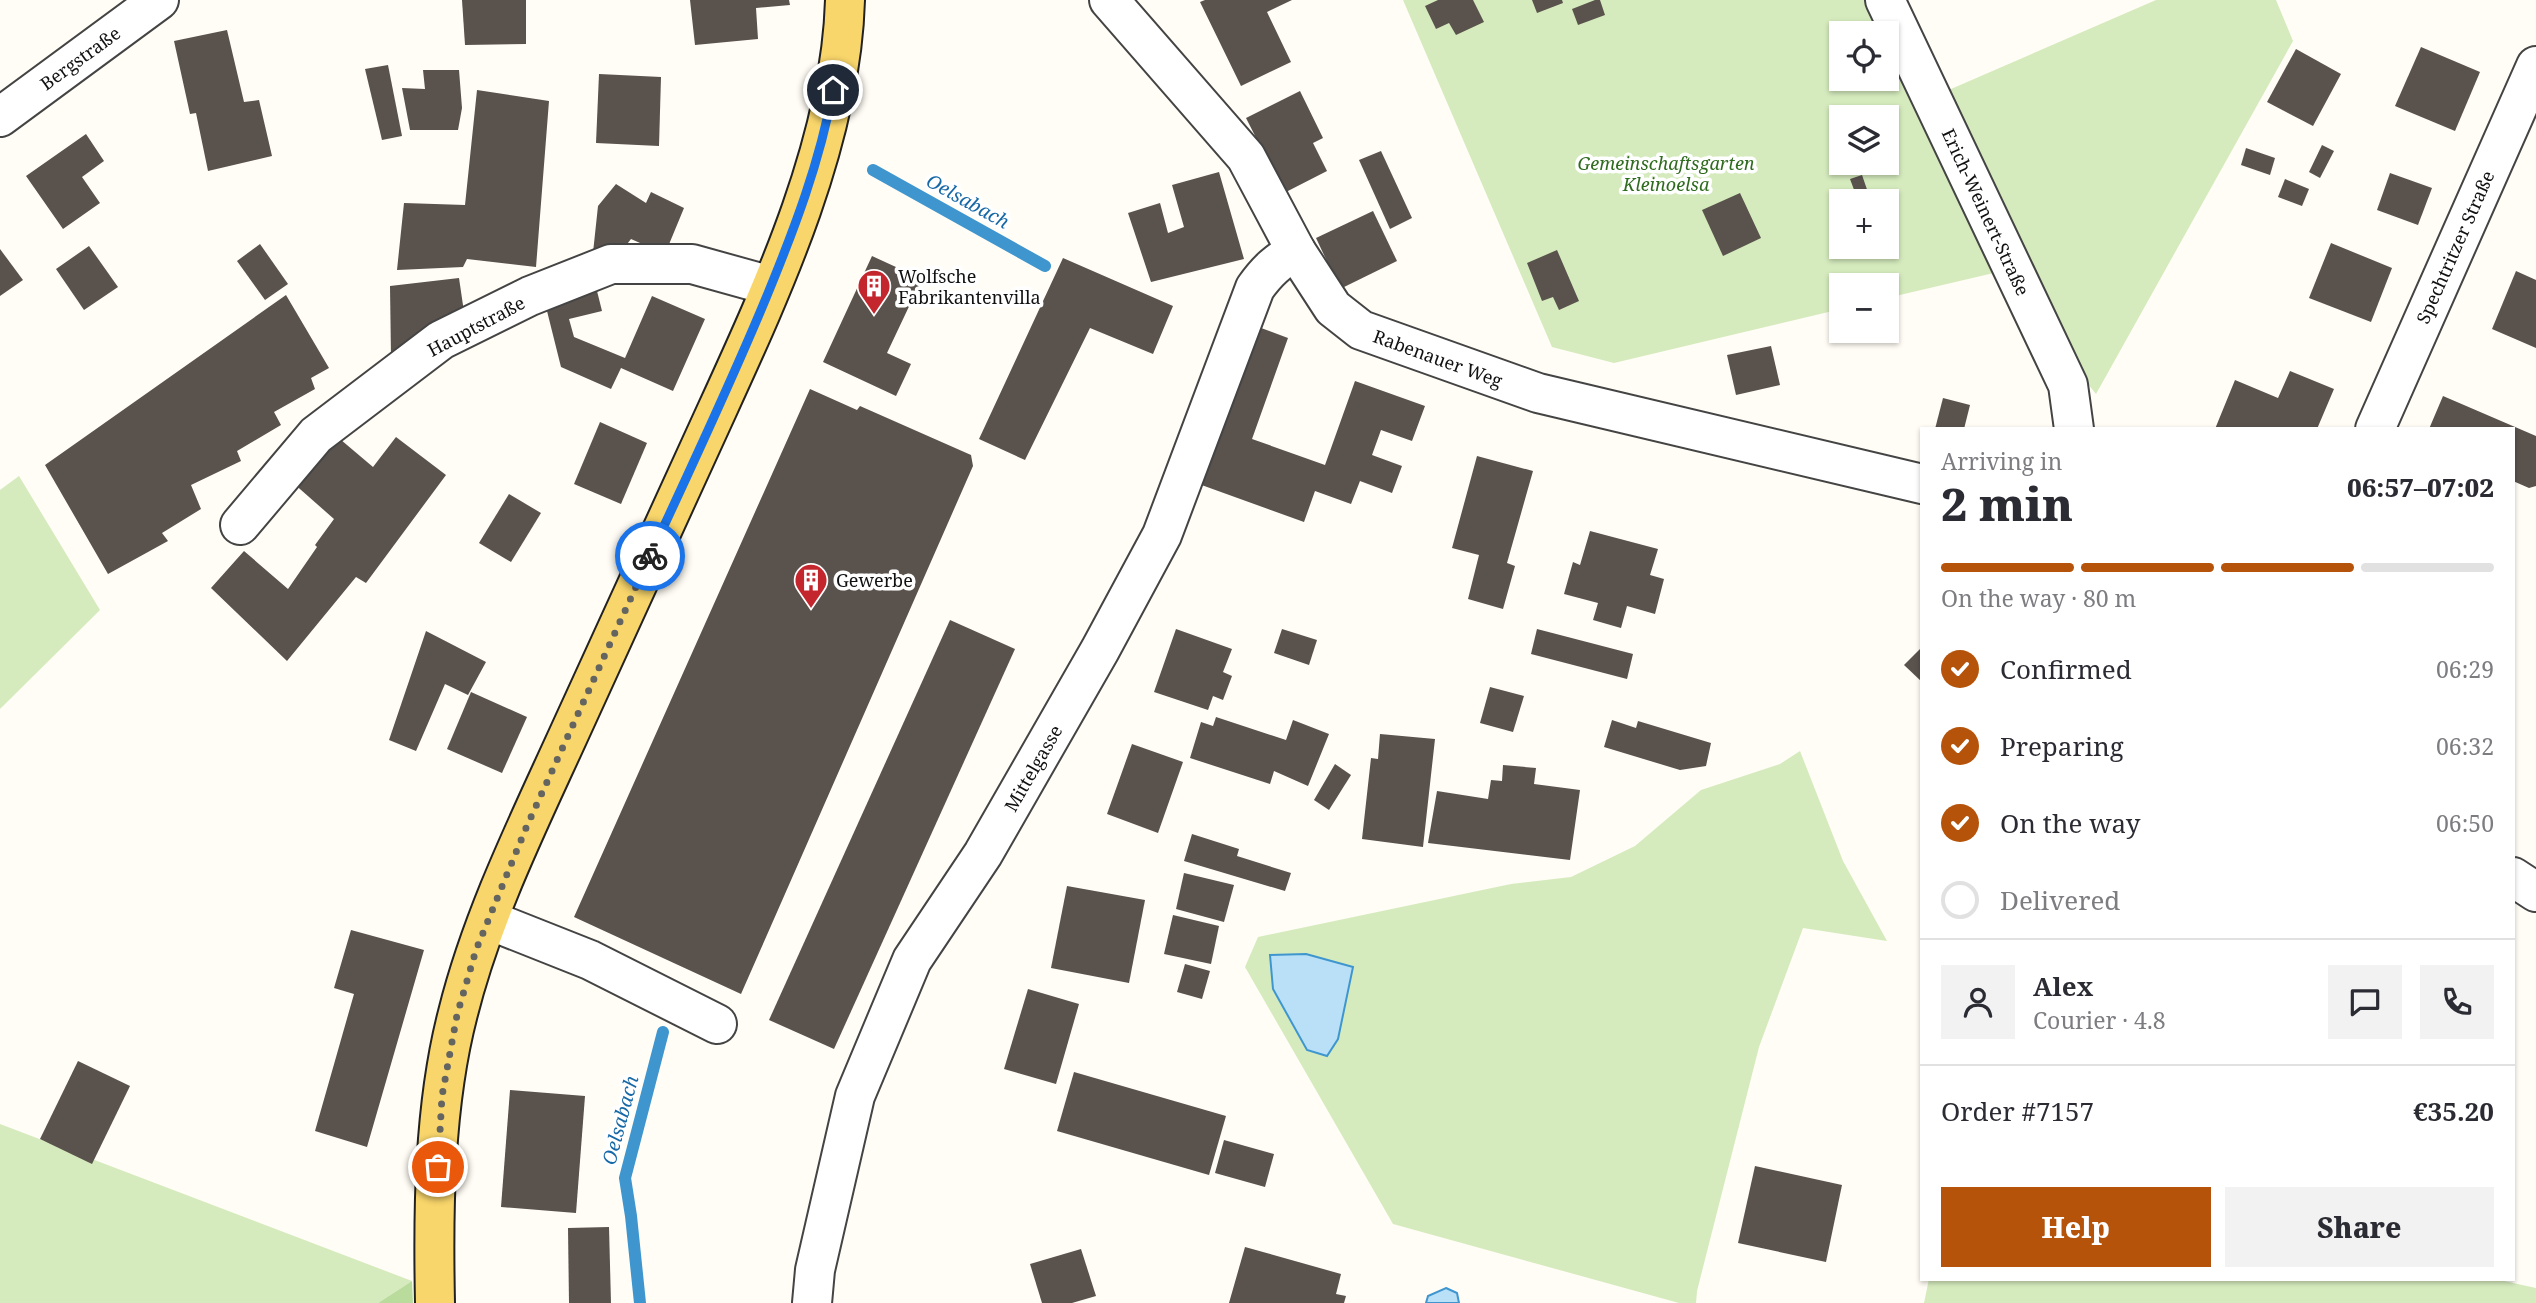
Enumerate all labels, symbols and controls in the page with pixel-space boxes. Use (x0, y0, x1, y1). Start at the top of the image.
street label: Bergstraße (35, 21, 125, 95)
map controls (1829, 21, 1899, 343)
button: locate (1829, 21, 1899, 91)
pin (803, 60, 863, 120)
icon: home (814, 71, 852, 109)
button: layers (1829, 105, 1899, 175)
street label: Erich-Weinert-Straße (1937, 125, 2035, 299)
park label: Gemeinschaftsgarten Kleinoelsa (1577, 151, 1755, 196)
water label: Oelsabach (922, 167, 1015, 235)
street label: Spechtritzer Straße (2410, 167, 2500, 327)
button: + (1829, 189, 1899, 259)
place label: Wolfsche Fabrikantenvilla (898, 264, 1041, 309)
building icon: Wolfsche Fabrikantenvilla (855, 267, 893, 316)
button: − (1829, 273, 1899, 343)
street label: Hauptstraße (423, 290, 529, 362)
street label: Rabenauer Weg (1370, 324, 1506, 393)
text: Arriving in (1941, 445, 2062, 477)
text: 06:57–07:02 (2347, 469, 2494, 505)
text: 2 min (1941, 472, 2073, 534)
courier (615, 521, 685, 591)
icon: bike (631, 537, 669, 575)
building icon: Gewerbe (792, 561, 830, 610)
place label: Gewerbe (836, 568, 913, 592)
text: On the way · 80 m (1941, 582, 2136, 614)
icon: check (1941, 650, 1979, 688)
text: Confirmed (2000, 651, 2132, 687)
text: 06:29 (2436, 653, 2494, 685)
street label: Mittelgasse (999, 720, 1067, 816)
icon: check (1941, 727, 1979, 765)
text: Preparing (2000, 728, 2124, 764)
text: 06:32 (2436, 730, 2494, 762)
icon: check (1941, 804, 1979, 842)
text: On the way (2000, 805, 2140, 841)
text: 06:50 (2436, 807, 2494, 839)
text: Delivered (2000, 882, 2120, 918)
button: person (1941, 965, 2015, 1039)
button: chat (2328, 965, 2402, 1039)
button: phone (2420, 965, 2494, 1039)
text: Alex (2033, 968, 2093, 1004)
text: Courier · 4.8 (2033, 1004, 2166, 1036)
water label: Oelsabach (596, 1072, 645, 1167)
text: Order #7157 (1941, 1093, 2094, 1129)
text: €35.20 (2413, 1093, 2494, 1129)
pin (408, 1137, 468, 1197)
icon: bag (419, 1148, 457, 1186)
button: Help (1941, 1187, 2211, 1267)
button: Share (2225, 1187, 2494, 1267)

